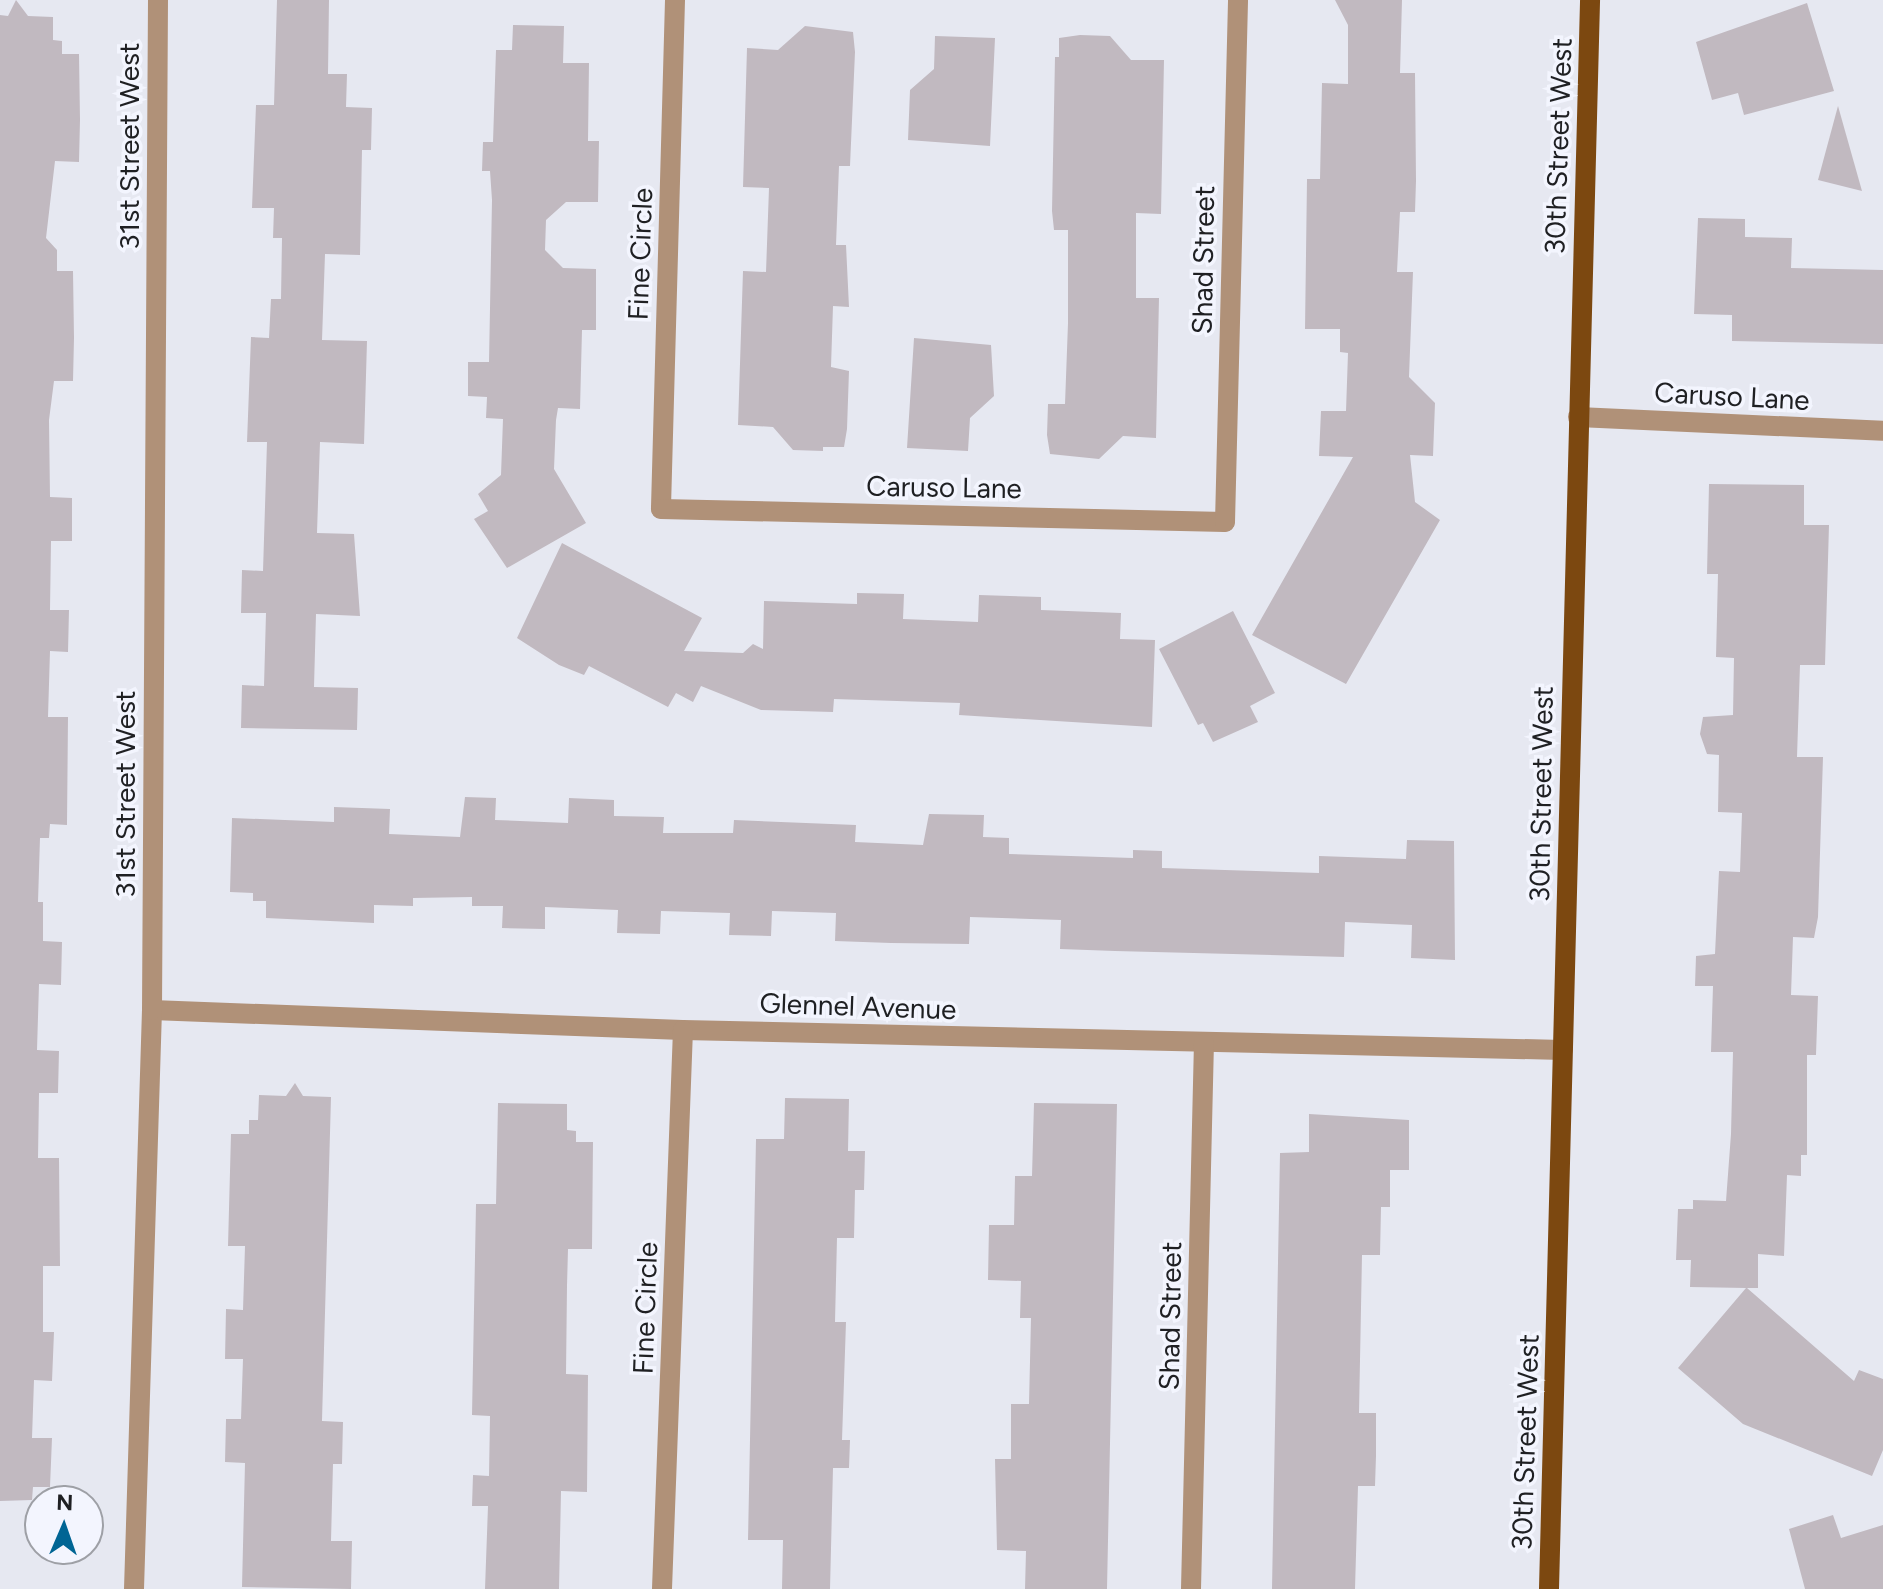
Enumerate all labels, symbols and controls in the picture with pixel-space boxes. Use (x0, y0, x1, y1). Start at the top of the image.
street label: 30th Street West (1537, 37, 1579, 255)
street label: 31st Street West (112, 42, 146, 250)
street label: Shad Street (1185, 185, 1221, 335)
street label: Fine Circle (621, 187, 659, 321)
street label: Caruso Lane (1653, 375, 1811, 417)
street label: Caruso Lane (866, 469, 1022, 505)
street label: 30th Street West (1522, 686, 1560, 902)
street label: 31st Street West (108, 690, 142, 898)
street label: Glennel Avenue (759, 986, 957, 1026)
street label: Fine Circle (626, 1241, 664, 1375)
street label: Shad Street (1152, 1241, 1188, 1391)
street label: 30th Street West (1504, 1333, 1546, 1551)
north arrow (24, 1485, 104, 1565)
text: N (56, 1489, 74, 1516)

